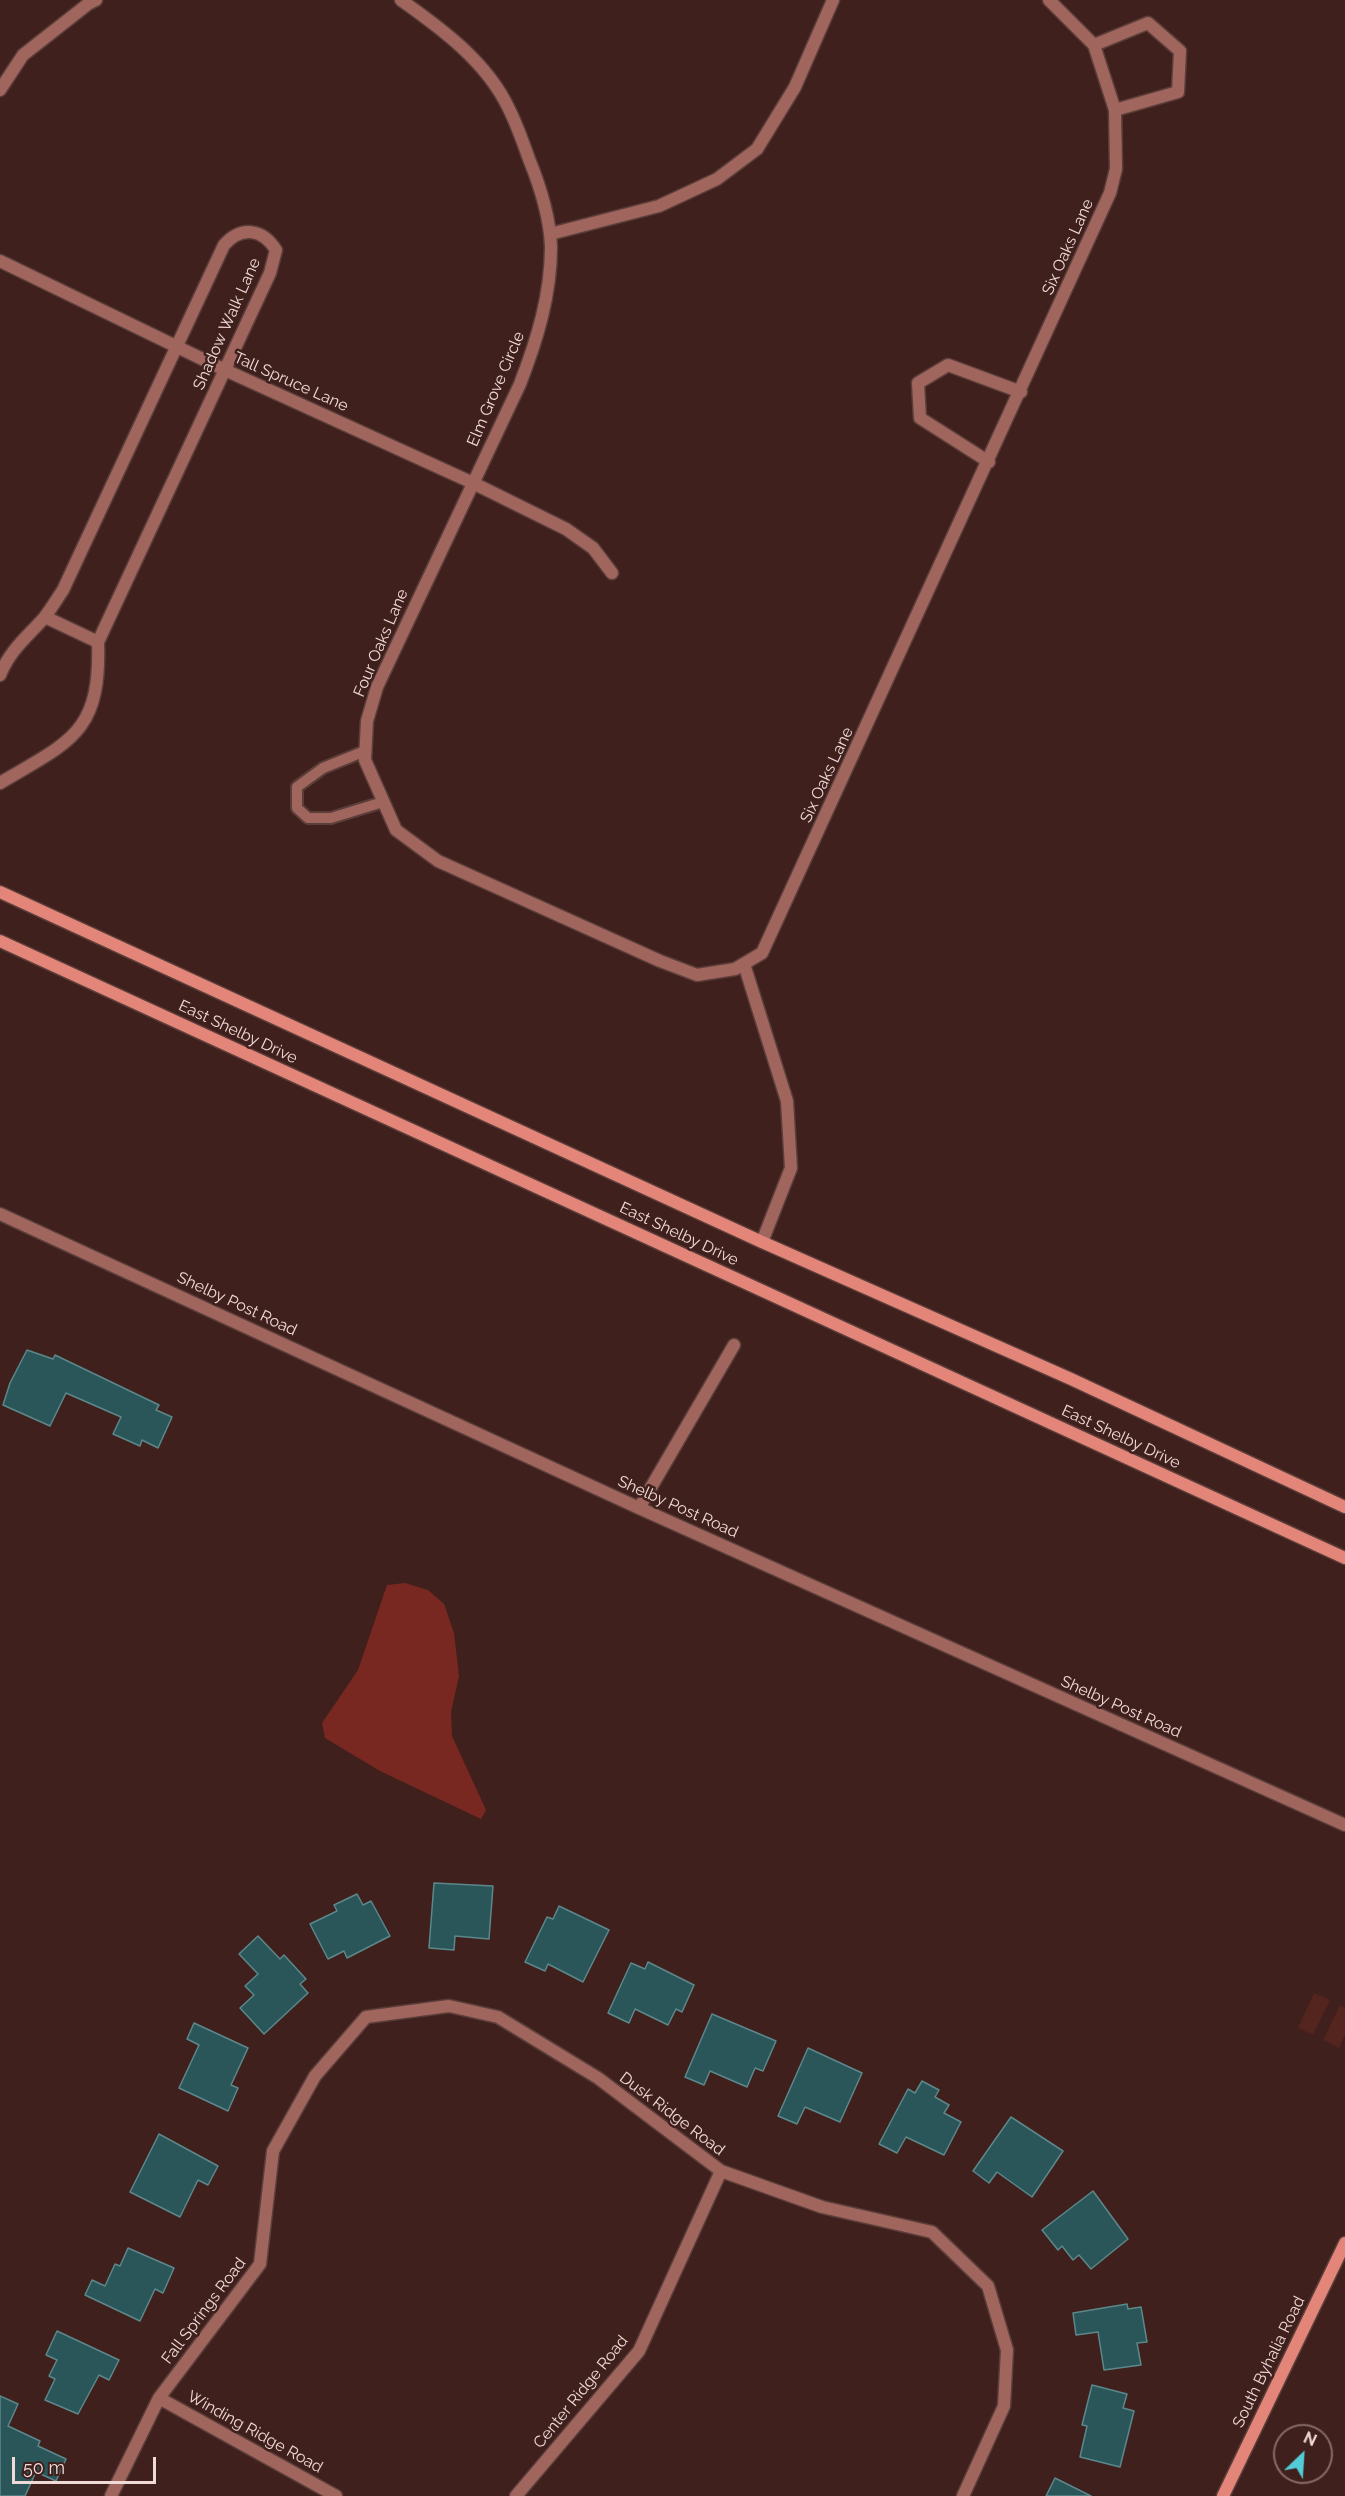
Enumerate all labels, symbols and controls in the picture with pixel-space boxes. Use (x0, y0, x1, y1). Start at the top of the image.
street label: Six Oaks Lane (1038, 196, 1098, 298)
street label: Shadow Walk Lane (189, 255, 265, 393)
street label: Elm Grove Circle (463, 329, 529, 449)
street label: Tall Spruce Lane (231, 348, 351, 416)
street label: Four Oaks Lane (350, 586, 412, 700)
street label: Six Oaks Lane (797, 724, 857, 826)
street label: East Shelby Drive (176, 996, 300, 1068)
street label: East Shelby Drive (617, 1198, 741, 1270)
street label: Shelby Post Road (174, 1268, 300, 1340)
street label: East Shelby Drive (1059, 1401, 1183, 1473)
street label: Shelby Post Road (615, 1472, 741, 1542)
street label: Shelby Post Road (1058, 1672, 1184, 1742)
street label: Dusk Ridge Road (616, 2068, 728, 2160)
street label: Fall Springs Road (158, 2254, 250, 2368)
street label: South Byhalia Road (1229, 2293, 1309, 2431)
street label: Center Ridge Road (530, 2332, 632, 2452)
street label: Winding Ridge Road (184, 2387, 326, 2477)
north arrow (1273, 2424, 1333, 2484)
text: N (1300, 2428, 1320, 2450)
scale bar (15, 2445, 159, 2483)
text: 50 m (23, 2457, 65, 2478)

